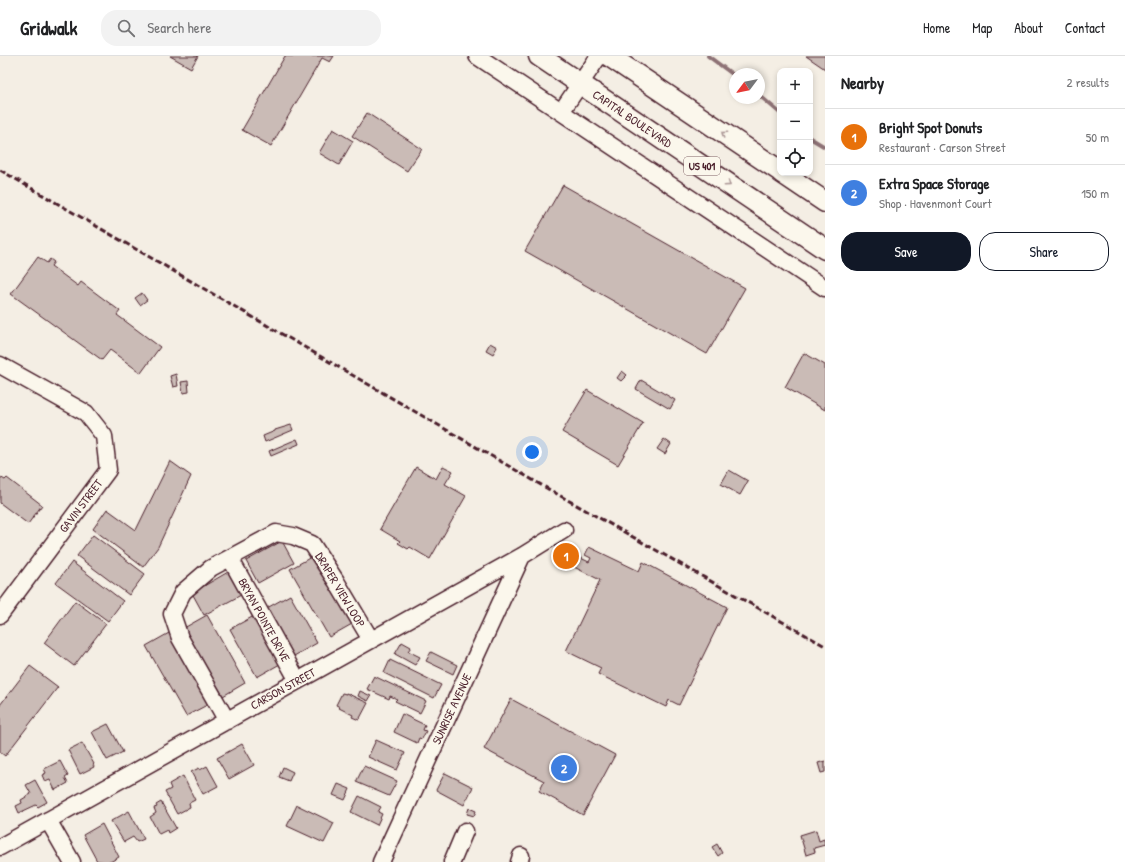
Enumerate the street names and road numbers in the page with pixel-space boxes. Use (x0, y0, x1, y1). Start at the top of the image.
street label: CAPITAL BOULEVARD (589, 86, 676, 152)
road number: US 401 (684, 157, 720, 175)
street label: GAVIN STREET (55, 475, 107, 536)
street label: DRAPER VIEW LOOP (311, 549, 370, 631)
street label: BRYAN POINTE DRIVE (234, 575, 295, 665)
street label: CARSON STREET (247, 663, 319, 713)
street label: SUNRISE AVENUE (428, 670, 476, 747)

